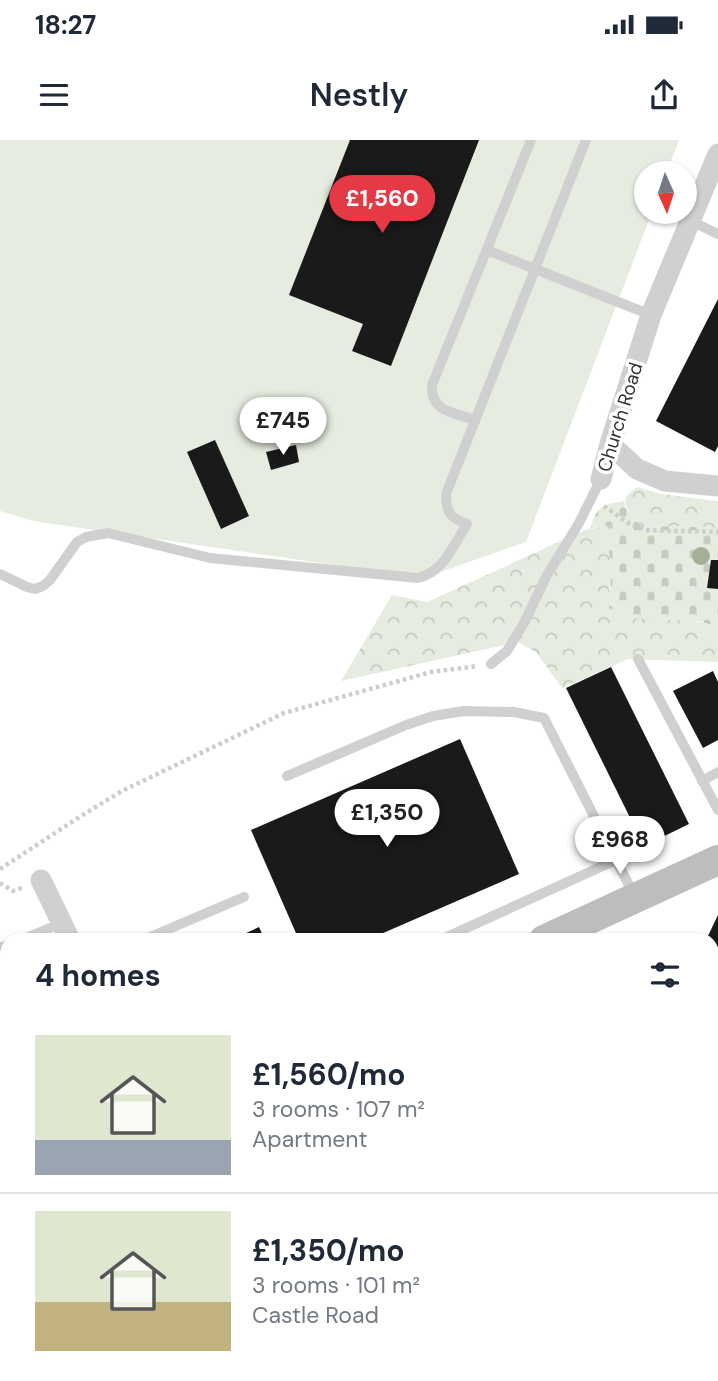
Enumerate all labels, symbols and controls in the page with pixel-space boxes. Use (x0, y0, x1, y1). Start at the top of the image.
text: 18:27 (35, 8, 96, 42)
text: Nestly (310, 74, 408, 116)
icon: menu (35, 76, 73, 114)
icon: share (645, 76, 683, 114)
north arrow (634, 161, 696, 224)
map controls (634, 161, 697, 224)
pin: £1,560 (325, 176, 439, 235)
text: £1,560 (345, 183, 419, 213)
street label: Church Road (591, 359, 649, 475)
pin: £745 (242, 398, 324, 457)
text: £745 (256, 405, 310, 435)
pin: £1,350 (330, 790, 444, 849)
text: £1,350 (351, 797, 423, 827)
pin: £968 (579, 816, 661, 876)
text: £968 (591, 824, 649, 854)
text: 4 homes (35, 956, 161, 995)
icon: filters (646, 956, 684, 994)
text: £1,560/mo (252, 1055, 405, 1094)
icon: home (91, 1063, 175, 1147)
text: 3 rooms · 107 m² (252, 1094, 425, 1124)
text: Apartment (252, 1124, 367, 1154)
text: £1,350/mo (252, 1231, 405, 1270)
icon: home (91, 1239, 175, 1323)
text: 3 rooms · 101 m² (252, 1270, 420, 1300)
text: Castle Road (252, 1300, 379, 1330)

